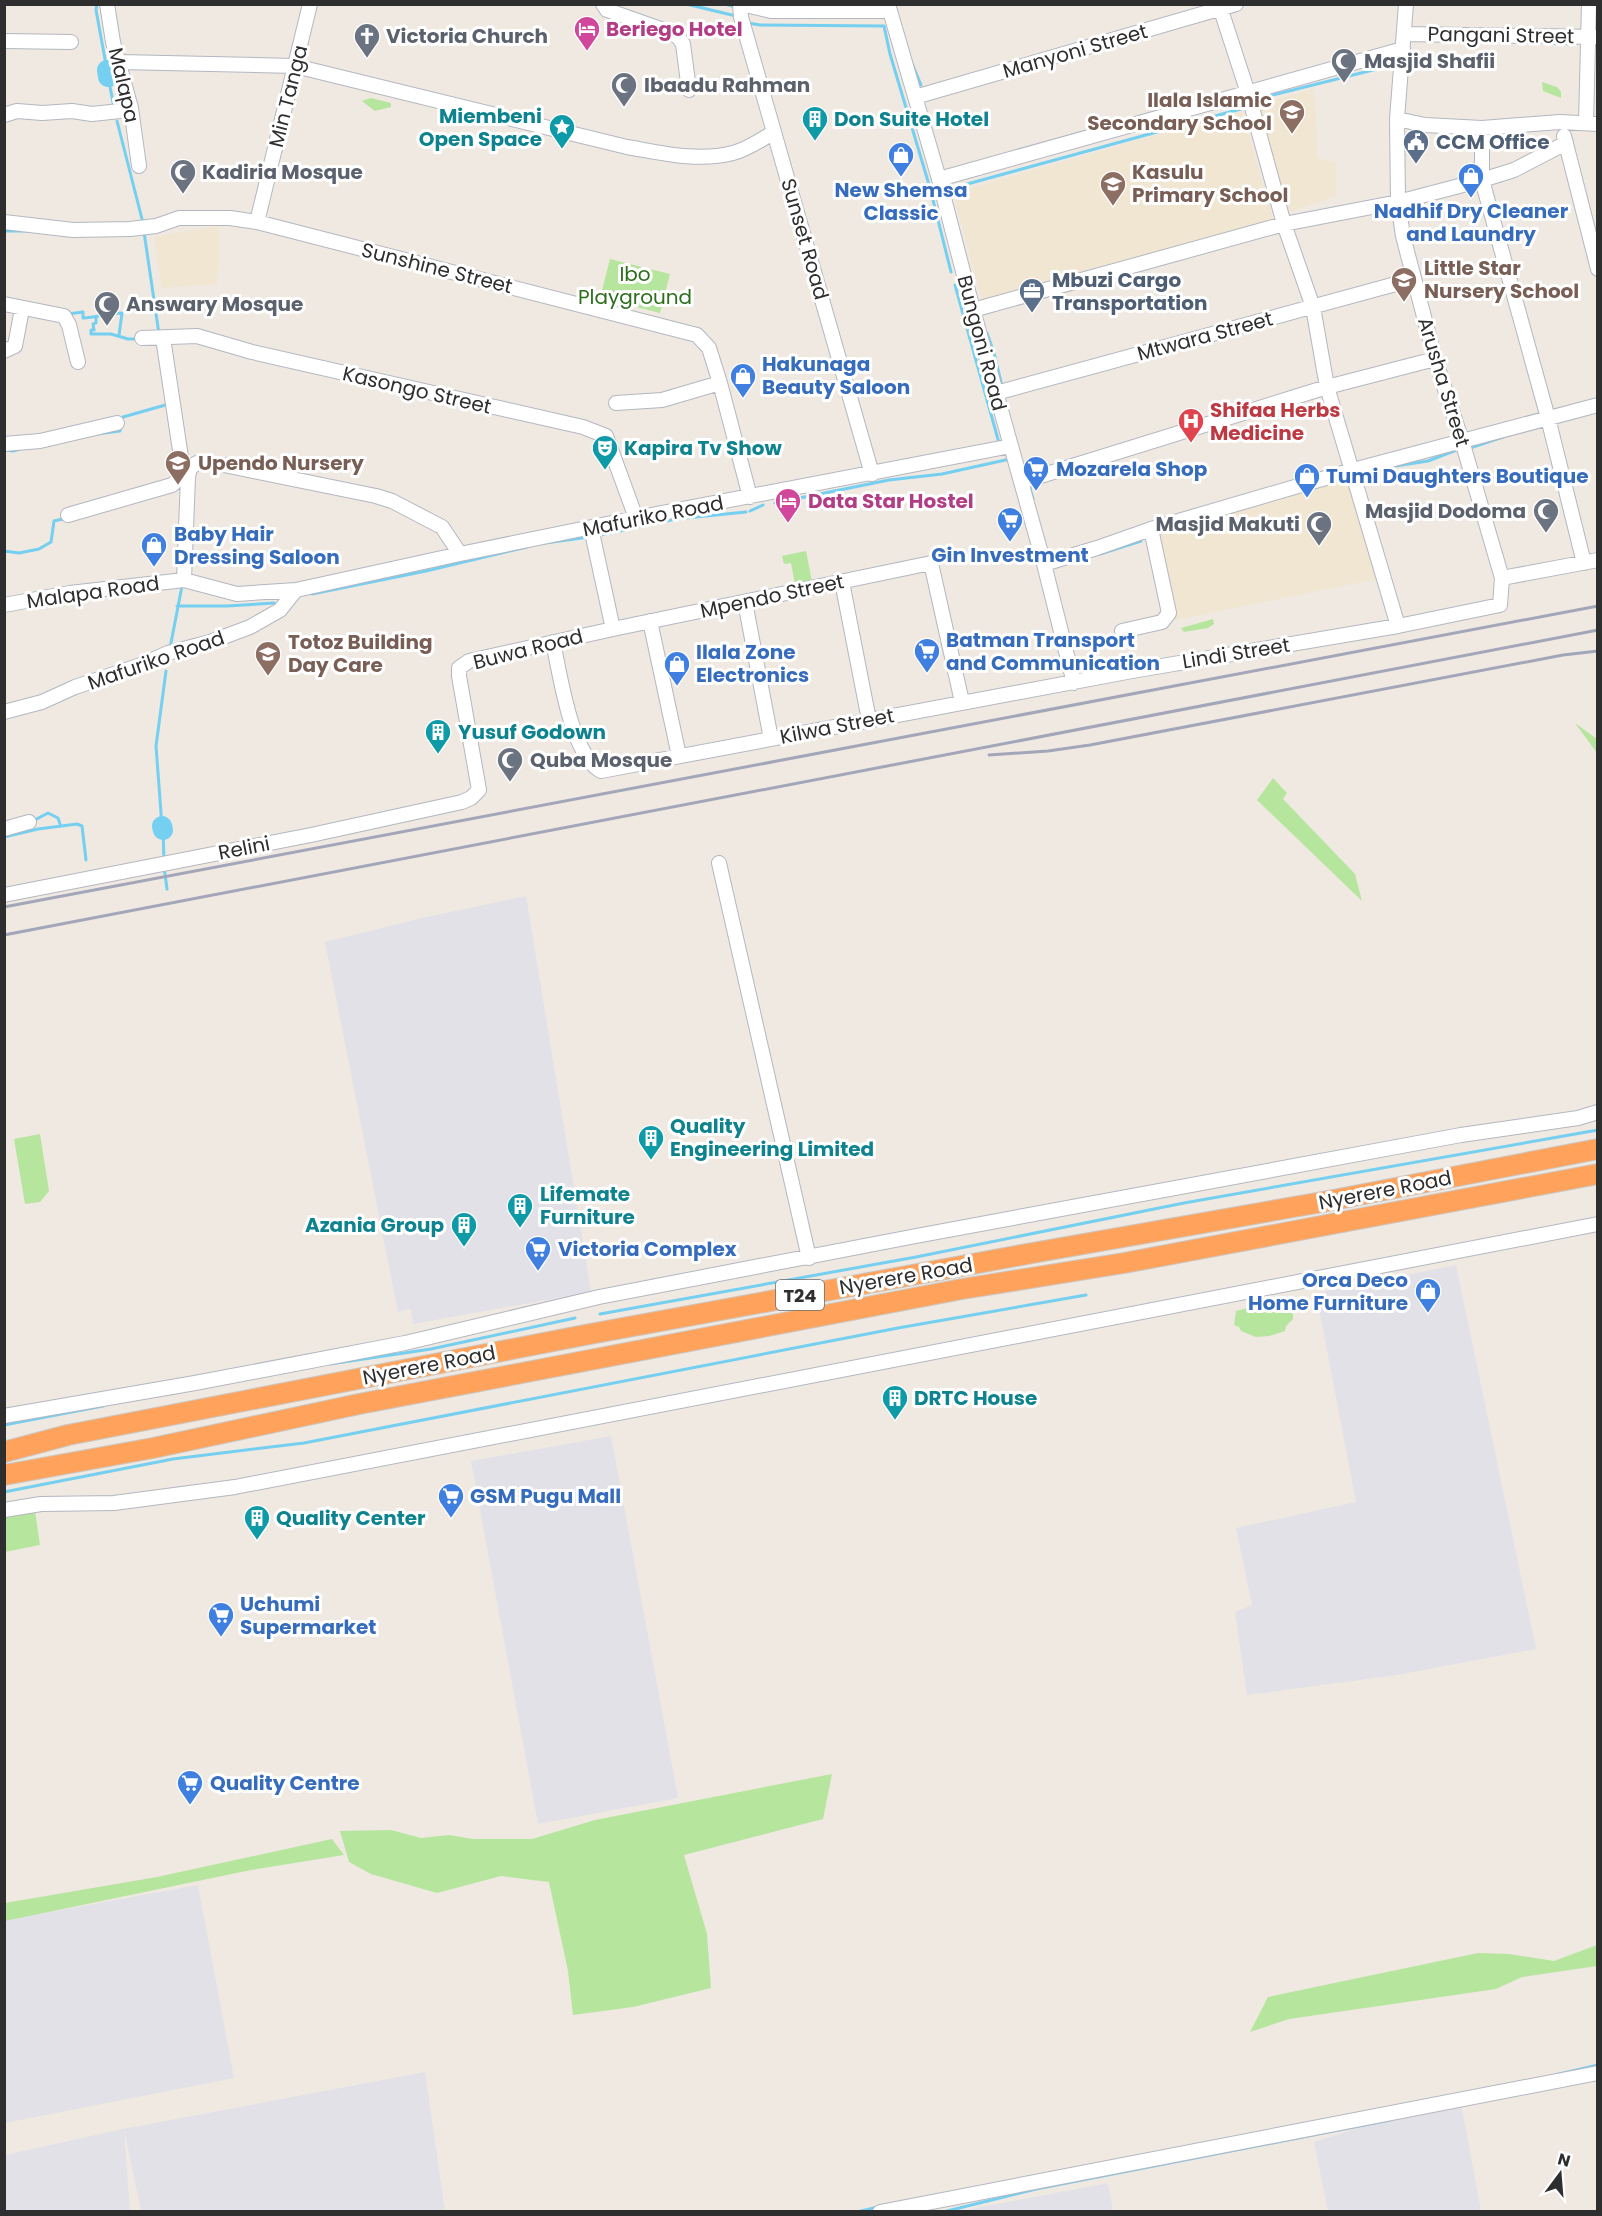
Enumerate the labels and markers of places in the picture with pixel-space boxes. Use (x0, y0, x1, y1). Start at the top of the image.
hotel icon: Beriego Hotel (572, 14, 602, 52)
place label: Beriego Hotel (606, 15, 743, 43)
church icon: Victoria Church (352, 21, 382, 59)
place label: Victoria Church (386, 22, 548, 50)
mosque icon: Masjid Shafii (1329, 46, 1359, 84)
place label: Masjid Shafii (1364, 47, 1495, 75)
mosque icon: Ibaadu Rahman (609, 70, 639, 108)
place label: Ibaadu Rahman (644, 71, 810, 99)
place label: Ilala Islamic Secondary School (1087, 86, 1272, 137)
school or university icon: Ilala Islamic Secondary School (1277, 97, 1307, 135)
place label: Miembeni Open Space (419, 102, 542, 153)
building icon: Don Suite Hotel (800, 104, 830, 142)
place label: Don Suite Hotel (834, 105, 989, 133)
place icon: Miembeni Open Space (547, 112, 577, 150)
public building icon: CCM Office (1401, 127, 1431, 165)
place label: CCM Office (1436, 128, 1550, 156)
shop icon: New Shemsa Classic (886, 140, 916, 178)
mosque icon: Kadiria Mosque (168, 157, 198, 195)
place label: Kadiria Mosque (202, 158, 363, 186)
place label: Kasulu Primary School (1132, 158, 1288, 209)
shop icon: Nadhif Dry Cleaner and Laundry (1456, 161, 1486, 199)
school or university icon: Kasulu Primary School (1098, 169, 1128, 207)
place label: New Shemsa Classic (835, 176, 967, 227)
place label: Nadhif Dry Cleaner and Laundry (1374, 197, 1569, 248)
place label: Little Star Nursery School (1424, 254, 1579, 305)
school or university icon: Little Star Nursery School (1389, 265, 1419, 303)
place label: Mbuzi Cargo Transportation (1052, 266, 1207, 317)
office icon: Mbuzi Cargo Transportation (1017, 276, 1047, 314)
mosque icon: Answary Mosque (92, 289, 122, 327)
place label: Answary Mosque (126, 290, 303, 318)
place label: Hakunaga Beauty Saloon (762, 350, 910, 401)
shop icon: Hakunaga Beauty Saloon (728, 361, 758, 399)
place label: Shifaa Herbs Medicine (1210, 396, 1341, 447)
hospital icon: Shifaa Herbs Medicine (1176, 406, 1206, 444)
theatre icon: Kapira Tv Show (590, 433, 620, 471)
place label: Kapira Tv Show (624, 434, 782, 462)
school or university icon: Upendo Nursery (163, 448, 193, 486)
place label: Upendo Nursery (198, 449, 364, 477)
supermarket icon: Mozarela Shop (1021, 454, 1051, 492)
place label: Mozarela Shop (1056, 455, 1208, 483)
shop icon: Tumi Daughters Boutique (1292, 461, 1322, 499)
place label: Tumi Daughters Boutique (1326, 462, 1588, 490)
hotel icon: Data Star Hostel (773, 486, 803, 524)
place label: Data Star Hostel (808, 487, 974, 515)
mosque icon: Masjid Dodoma (1531, 496, 1561, 534)
place label: Masjid Dodoma (1365, 497, 1526, 525)
supermarket icon: Gin Investment (995, 505, 1025, 543)
mosque icon: Masjid Makuti (1304, 509, 1334, 547)
place label: Masjid Makuti (1156, 510, 1300, 538)
place label: Baby Hair Dressing Saloon (174, 520, 340, 571)
shop icon: Baby Hair Dressing Saloon (139, 530, 169, 568)
place label: Gin Investment (931, 541, 1089, 569)
place label: Batman Transport and Communication (946, 626, 1160, 677)
place label: Totoz Building Day Care (288, 628, 433, 679)
supermarket icon: Batman Transport and Communication (912, 636, 942, 674)
place label: Ilala Zone Electronics (696, 638, 809, 689)
school or university icon: Totoz Building Day Care (253, 639, 283, 677)
shop icon: Ilala Zone Electronics (662, 649, 692, 687)
building icon: Yusuf Godown (423, 717, 453, 755)
place label: Yusuf Godown (458, 718, 606, 746)
mosque icon: Quba Mosque (495, 745, 525, 783)
place label: Quba Mosque (530, 746, 672, 774)
place label: Quality Engineering Limited (670, 1112, 874, 1163)
building icon: Quality Engineering Limited (636, 1123, 666, 1161)
place label: Lifemate Furniture (540, 1180, 635, 1231)
building icon: Lifemate Furniture (505, 1191, 535, 1229)
building icon: Azania Group (449, 1210, 479, 1248)
place label: Azania Group (305, 1211, 444, 1239)
supermarket icon: Victoria Complex (523, 1234, 553, 1272)
place label: Victoria Complex (558, 1235, 737, 1263)
place label: Orca Deco Home Furniture (1248, 1266, 1408, 1317)
shop icon: Orca Deco Home Furniture (1413, 1276, 1443, 1314)
building icon: DRTC House (880, 1383, 910, 1421)
place label: DRTC House (914, 1384, 1037, 1412)
supermarket icon: GSM Pugu Mall (436, 1481, 466, 1519)
place label: GSM Pugu Mall (470, 1482, 621, 1510)
building icon: Quality Center (242, 1503, 272, 1541)
place label: Quality Center (276, 1504, 426, 1532)
place label: Uchumi Supermarket (240, 1590, 376, 1641)
supermarket icon: Uchumi Supermarket (206, 1600, 236, 1638)
supermarket icon: Quality Centre (175, 1768, 205, 1806)
place label: Quality Centre (210, 1769, 360, 1797)

